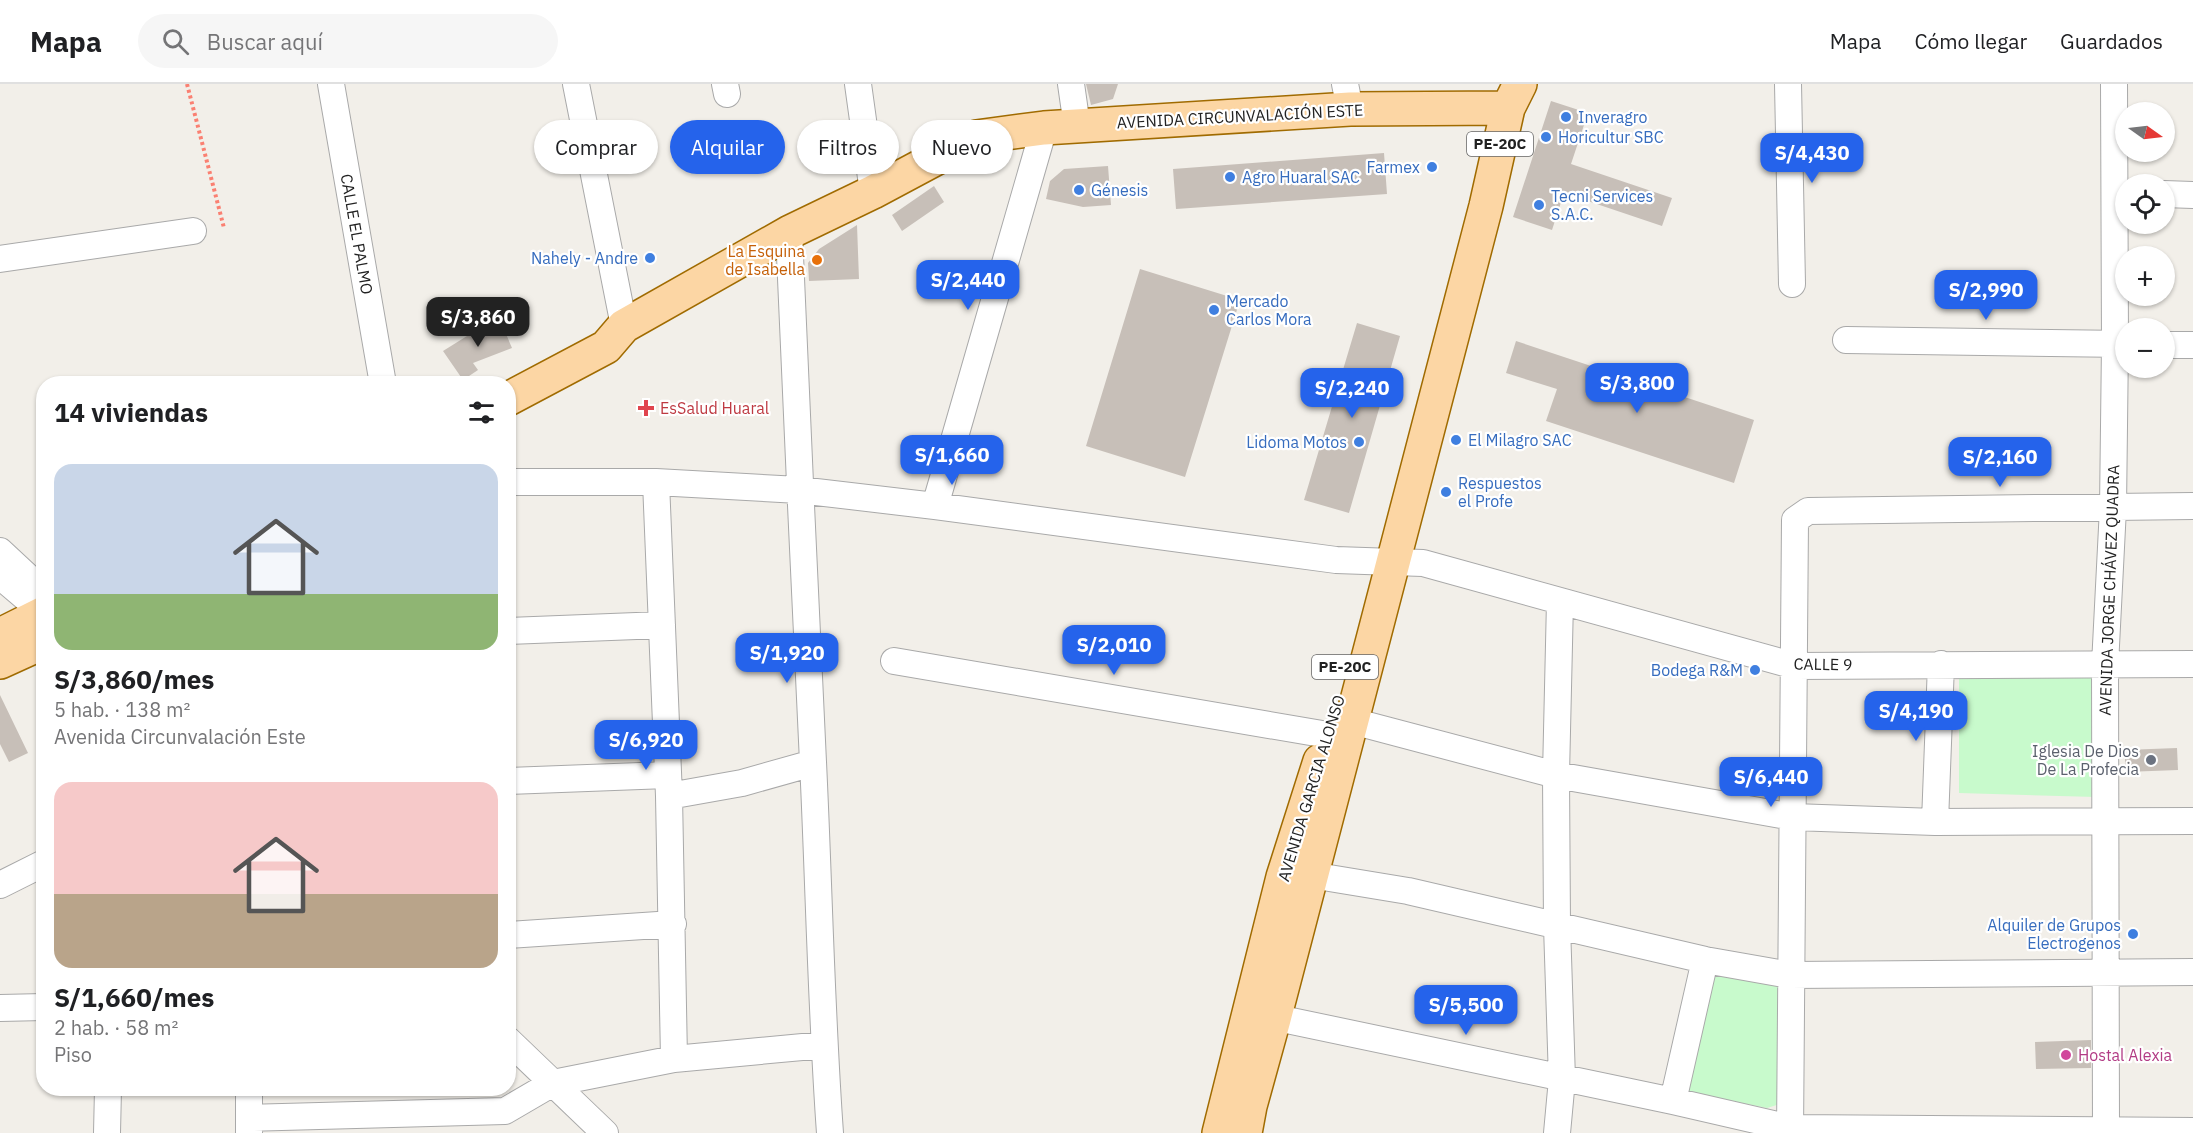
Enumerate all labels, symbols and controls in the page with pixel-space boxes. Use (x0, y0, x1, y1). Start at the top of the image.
search box (138, 14, 558, 68)
text: Mapa (30, 23, 102, 60)
icon: search (159, 25, 192, 58)
text: Buscar aquí (207, 27, 323, 56)
text: Mapa (1830, 27, 1881, 55)
text: Cómo llegar (1914, 27, 2027, 55)
text: Guardados (2060, 27, 2163, 55)
street label: AVENIDA CIRCUNVALACIÓN ESTE (1116, 99, 1364, 132)
north arrow (2115, 102, 2175, 162)
map controls (2115, 102, 2175, 378)
place label: Inveragro (1578, 107, 1647, 127)
marker: Inveragro (1559, 110, 1573, 124)
chip: Comprar (534, 120, 658, 174)
chip: Alquilar (670, 120, 785, 174)
chip: Filtros (797, 120, 899, 174)
chip: Nuevo (911, 120, 1013, 174)
place label: Horicultur SBC (1558, 127, 1664, 147)
marker: Horicultur SBC (1539, 130, 1553, 144)
road number: PE-20C (1467, 132, 1533, 156)
pin: S/4,430 (1757, 133, 1867, 184)
text: S/4,430 (1774, 139, 1850, 166)
place label: Farmex (1367, 157, 1420, 177)
marker: Farmex (1425, 160, 1439, 174)
place label: Agro Huaral SAC (1242, 167, 1360, 187)
marker: Agro Huaral SAC (1223, 170, 1237, 184)
street label: CALLE EL PALMO (337, 172, 377, 296)
button: locate (2115, 174, 2175, 234)
place label: Génesis (1091, 180, 1148, 200)
marker: Génesis (1072, 183, 1086, 197)
place label: Tecni Services S.A.C. (1551, 186, 1653, 224)
marker: Tecni Services S.A.C. (1532, 198, 1546, 212)
place label: La Esquina de Isabella (725, 241, 805, 279)
button: + (2115, 246, 2175, 306)
place label: Nahely - Andre (531, 248, 638, 268)
marker: Nahely - Andre (643, 251, 657, 265)
marker: La Esquina de Isabella (810, 253, 824, 267)
pin: S/2,440 (913, 260, 1023, 311)
text: S/2,440 (930, 266, 1006, 293)
pin: S/2,990 (1931, 270, 2041, 321)
text: S/2,990 (1948, 276, 2024, 303)
place label: Mercado Carlos Mora (1226, 291, 1312, 329)
pin: S/3,860 (423, 297, 533, 348)
text: S/3,860 (440, 303, 516, 330)
marker: Mercado Carlos Mora (1207, 303, 1221, 317)
button: − (2115, 318, 2175, 378)
pin: S/3,800 (1582, 363, 1692, 414)
pin: S/2,240 (1297, 368, 1407, 419)
text: S/3,800 (1599, 369, 1675, 396)
text: S/2,240 (1314, 374, 1390, 401)
text: 14 viviendas (54, 395, 208, 429)
icon: filters (465, 396, 498, 429)
place label: EsSalud Huaral (660, 398, 769, 418)
marker: EsSalud Huaral (637, 399, 655, 417)
place label: El Milagro SAC (1468, 430, 1572, 450)
place label: Lidoma Motos (1246, 432, 1347, 452)
marker: El Milagro SAC (1449, 433, 1463, 447)
pin: S/1,660 (897, 435, 1007, 486)
marker: Lidoma Motos (1352, 435, 1366, 449)
pin: S/2,160 (1945, 437, 2055, 488)
text: S/1,660 (914, 441, 990, 468)
text: S/2,160 (1962, 443, 2038, 470)
street label: AVENIDA JORGE CHÁVEZ QUADRA (2094, 464, 2123, 716)
place label: Respuestos el Profe (1458, 473, 1542, 511)
marker: Respuestos el Profe (1439, 485, 1453, 499)
icon: home (222, 503, 330, 611)
pin: S/2,010 (1059, 625, 1169, 676)
text: S/2,010 (1076, 631, 1152, 658)
pin: S/1,920 (732, 633, 842, 684)
text: S/1,920 (749, 639, 825, 666)
street label: CALLE 9 (1793, 653, 1853, 675)
road number: PE-20C (1312, 655, 1378, 679)
place label: Bodega R&M (1651, 660, 1743, 680)
text: S/3,860/mes (54, 662, 214, 696)
marker: Bodega R&M (1748, 663, 1762, 677)
pin: S/4,190 (1861, 691, 1971, 742)
street label: AVENIDA GARCIA ALONSO (1273, 692, 1349, 884)
text: 5 hab. · 138 m² (54, 696, 190, 723)
text: S/4,190 (1878, 697, 1954, 724)
pin: S/6,920 (591, 720, 701, 771)
text: Avenida Circunvalación Este (54, 723, 306, 750)
text: S/6,920 (608, 726, 684, 753)
place label: Iglesia De Dios De La Profecia (2032, 741, 2139, 779)
marker: Iglesia De Dios De La Profecia (2144, 753, 2158, 767)
pin: S/6,440 (1716, 757, 1826, 808)
text: S/6,440 (1733, 763, 1809, 790)
icon: home (222, 821, 330, 929)
place label: Alquiler de Grupos Electrogenos (1987, 915, 2121, 953)
marker: Alquiler de Grupos Electrogenos (2126, 927, 2140, 941)
text: S/1,660/mes (54, 980, 214, 1014)
pin: S/5,500 (1411, 985, 1521, 1036)
text: S/5,500 (1428, 991, 1504, 1018)
text: 2 hab. · 58 m² (54, 1014, 178, 1041)
text: Piso (54, 1041, 92, 1068)
place label: Hostal Alexia (2078, 1045, 2173, 1065)
marker: Hostal Alexia (2059, 1048, 2073, 1062)

